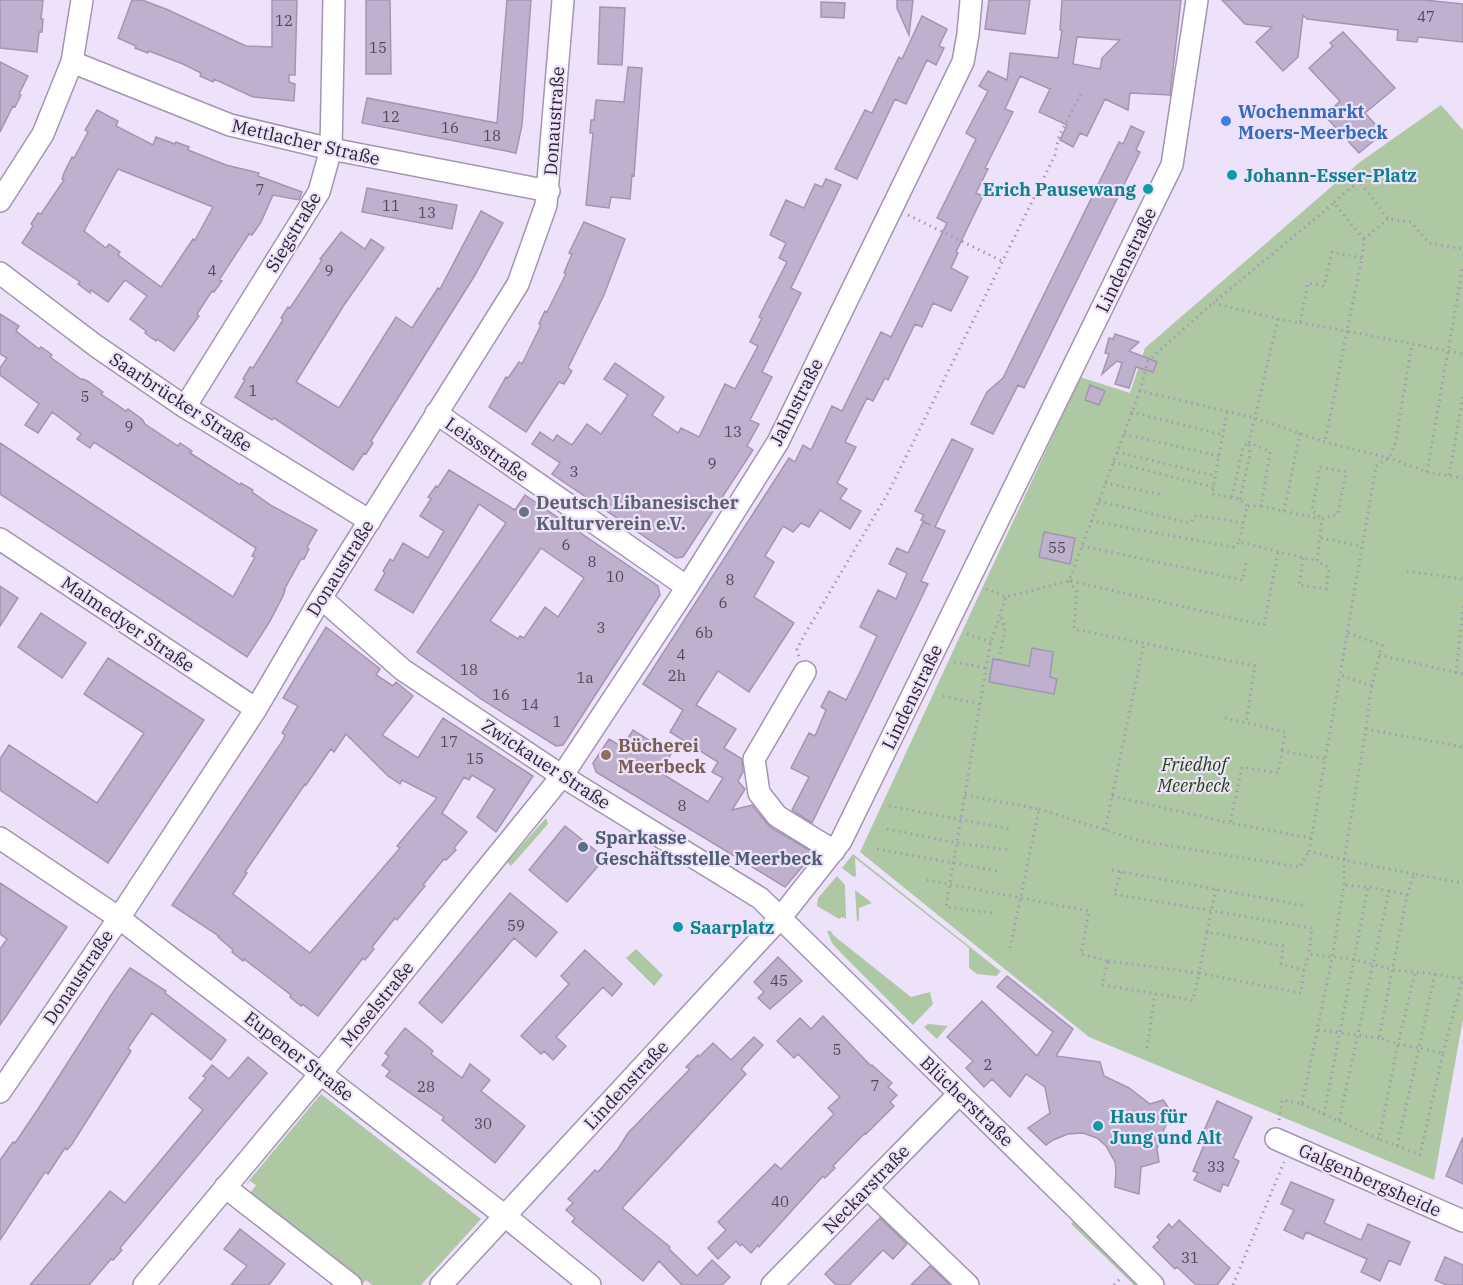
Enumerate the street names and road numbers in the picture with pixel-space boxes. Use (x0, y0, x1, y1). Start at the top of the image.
street label: Donaustraße (539, 66, 569, 176)
street label: Mettlacher Straße (230, 114, 382, 170)
street label: Siegstraße (260, 188, 326, 276)
street label: Lindenstraße (1091, 204, 1161, 316)
street label: Saarbrücker Straße (105, 347, 257, 457)
street label: Jahnstraße (764, 355, 828, 449)
street label: Leissstraße (441, 412, 533, 486)
street label: Donaustraße (301, 516, 379, 620)
street label: Malmedyer Straße (57, 571, 199, 677)
street label: Lindenstraße (877, 641, 947, 753)
street label: Zwickauer Straße (477, 714, 615, 814)
street label: Donaustraße (38, 925, 118, 1029)
street label: Moselstraße (335, 956, 419, 1052)
street label: Eupener Straße (240, 1006, 358, 1106)
street label: Lindenstraße (579, 1035, 673, 1135)
street label: Blücherstraße (916, 1051, 1018, 1151)
street label: Galgenbergsheide (1295, 1138, 1445, 1222)
street label: Neckarstraße (818, 1140, 914, 1238)

